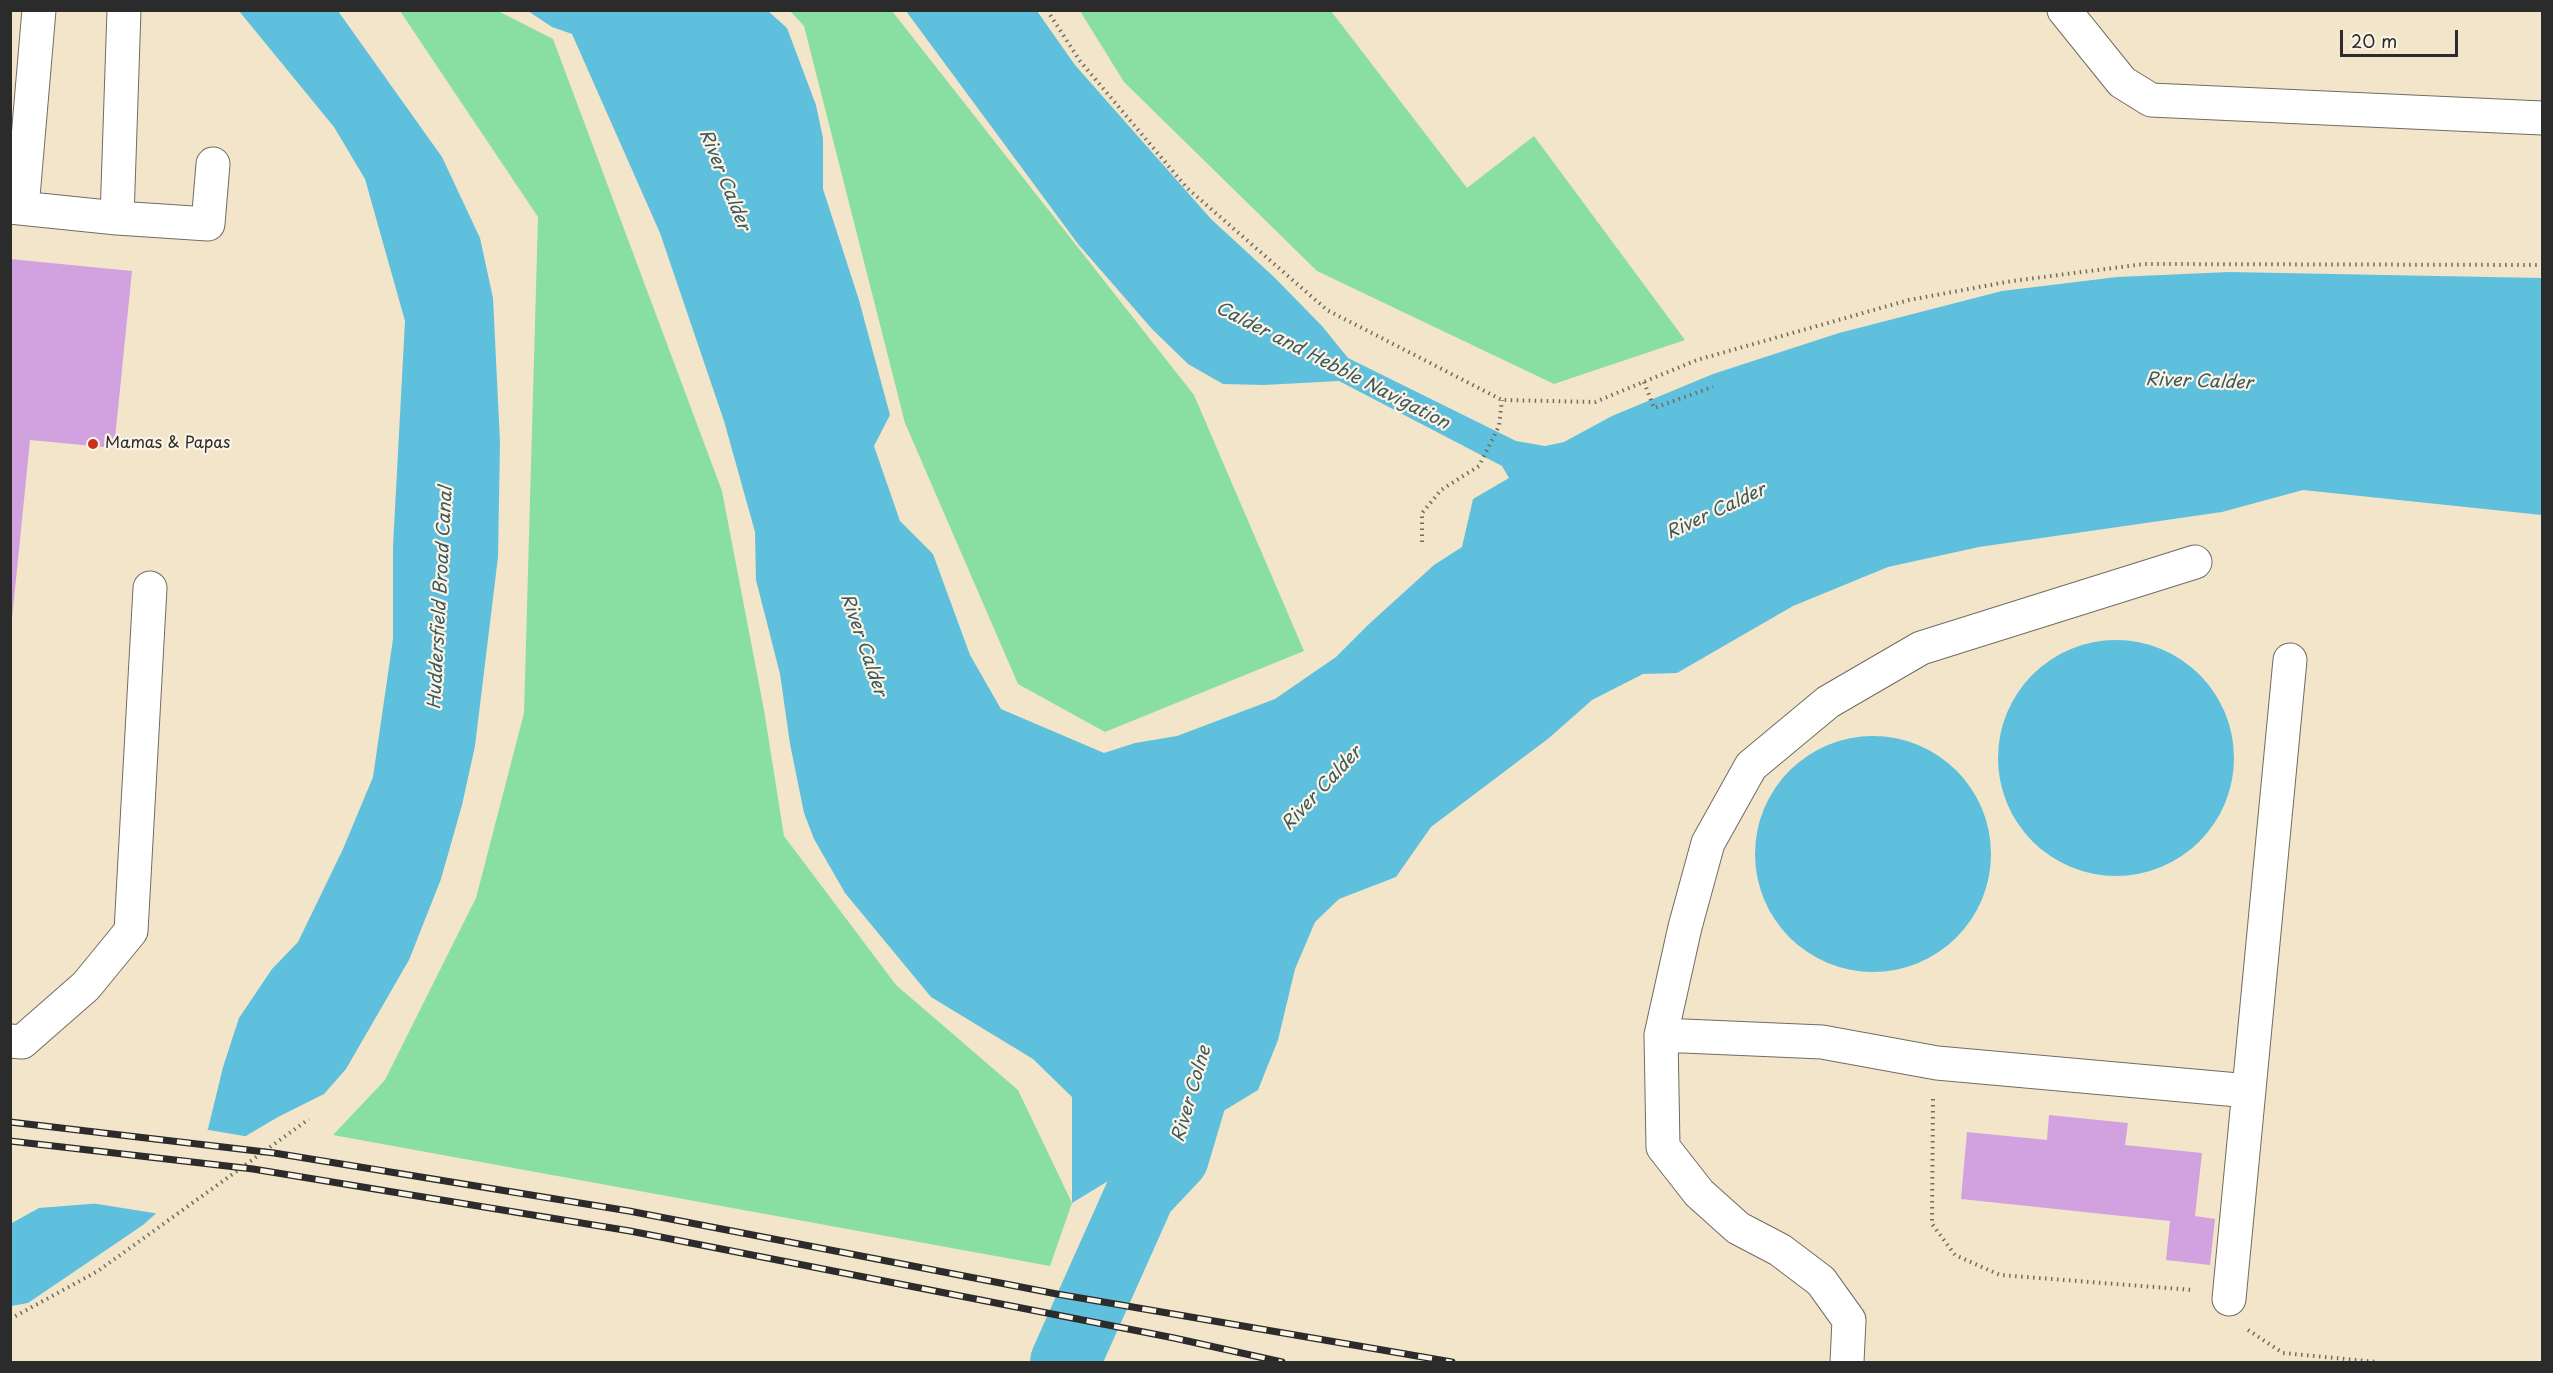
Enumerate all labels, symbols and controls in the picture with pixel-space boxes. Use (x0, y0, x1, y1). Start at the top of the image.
scale bar (2343, 18, 2462, 56)
text: 20 m (2351, 27, 2397, 54)
water label: River Calder (694, 126, 754, 234)
water label: Calder and Hebble Navigation (1211, 297, 1453, 435)
water label: River Calder (2145, 369, 2253, 395)
place label: Mamas & Papas (105, 434, 230, 454)
marker: Mamas & Papas (86, 437, 100, 451)
water label: River Calder (1663, 480, 1769, 544)
water label: Huddersfield Broad Canal (424, 486, 458, 710)
water label: River Calder (835, 591, 891, 699)
water label: River Calder (1278, 742, 1366, 836)
water label: River Colne (1168, 1043, 1216, 1145)

